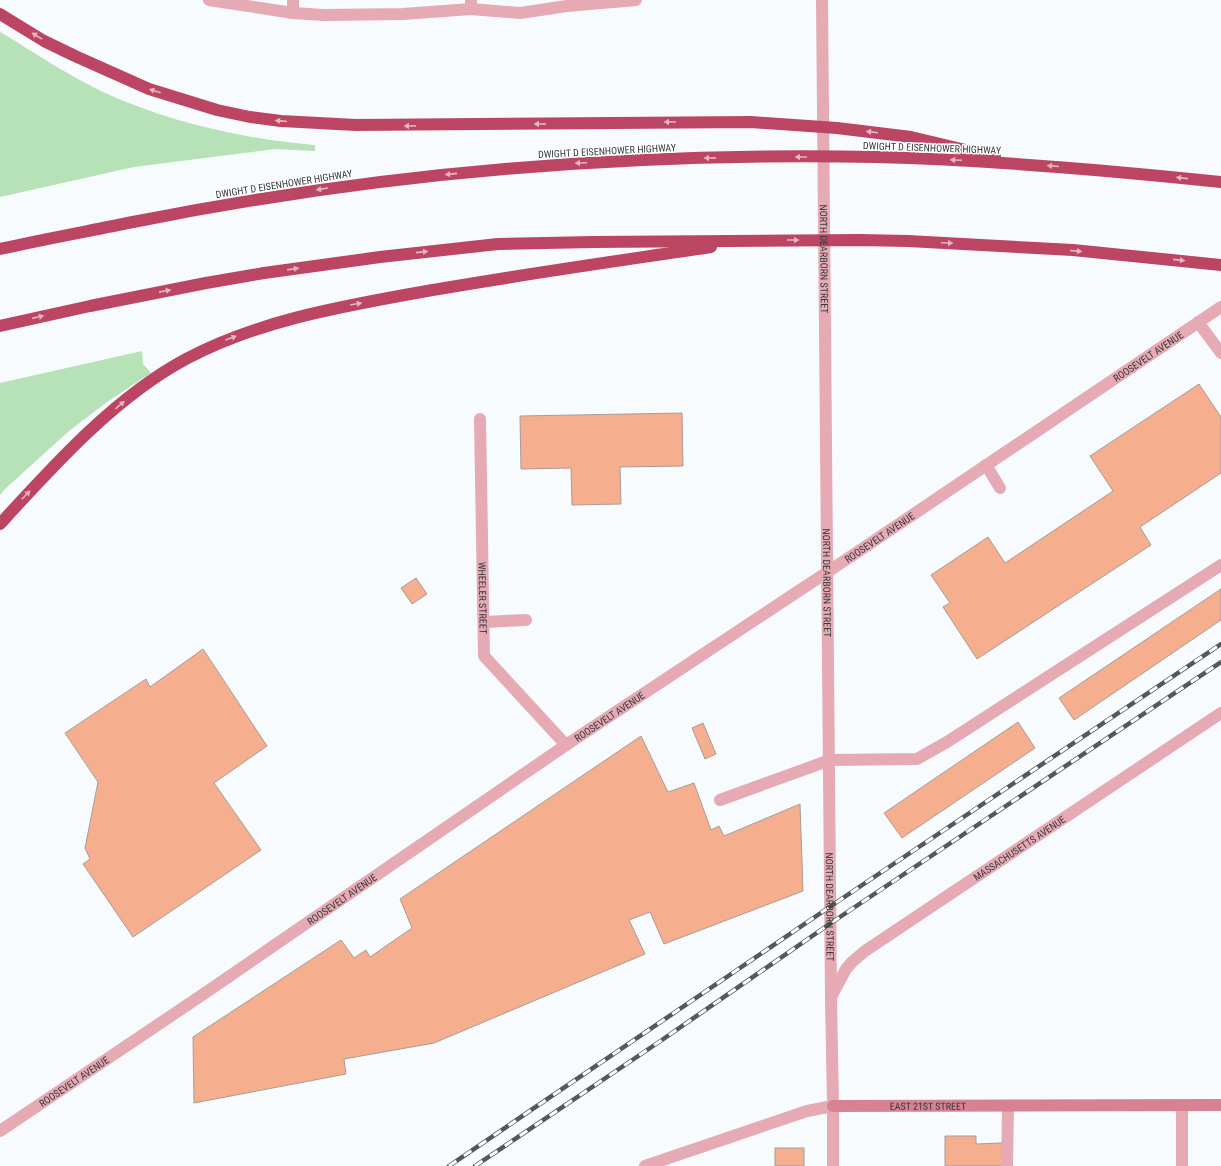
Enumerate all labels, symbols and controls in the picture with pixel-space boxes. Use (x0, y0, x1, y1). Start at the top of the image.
one-way arrow (31, 33, 43, 40)
one-way arrow (149, 88, 161, 94)
one-way arrow (275, 118, 287, 124)
one-way arrow (663, 119, 676, 125)
one-way arrow (534, 120, 546, 127)
one-way arrow (403, 123, 416, 129)
one-way arrow (866, 129, 878, 135)
street label: DWIGHT D EISENHOWER HIGHWAY (863, 140, 1002, 156)
street label: DWIGHT D EISENHOWER HIGHWAY (538, 142, 677, 160)
one-way arrow (794, 154, 807, 160)
one-way arrow (704, 155, 716, 162)
one-way arrow (950, 157, 962, 164)
one-way arrow (575, 160, 587, 167)
one-way arrow (1047, 163, 1059, 169)
street label: DWIGHT D EISENHOWER HIGHWAY (215, 168, 354, 200)
one-way arrow (445, 171, 457, 177)
one-way arrow (1176, 174, 1188, 181)
one-way arrow (316, 186, 328, 192)
street label: NORTH DEARBORN STREET (818, 204, 830, 314)
one-way arrow (787, 237, 800, 243)
one-way arrow (941, 240, 953, 247)
one-way arrow (1070, 247, 1082, 254)
one-way arrow (416, 249, 428, 256)
one-way arrow (1173, 257, 1185, 264)
one-way arrow (287, 266, 299, 272)
one-way arrow (159, 287, 171, 293)
one-way arrow (350, 301, 362, 307)
one-way arrow (32, 314, 44, 320)
street label: ROOSEVELT AVENUE (1111, 329, 1185, 384)
one-way arrow (225, 335, 237, 341)
one-way arrow (114, 401, 125, 409)
one-way arrow (22, 490, 31, 500)
street label: ROOSEVELT AVENUE (842, 510, 916, 565)
street label: NORTH DEARBORN STREET (821, 528, 833, 638)
street label: WHEELER STREET (477, 562, 489, 634)
street label: ROOSEVELT AVENUE (572, 689, 646, 743)
street label: MASSACHUSETTS AVENUE (971, 813, 1067, 883)
street label: NORTH DEARBORN STREET (824, 852, 836, 961)
street label: ROOSEVELT AVENUE (305, 871, 378, 927)
street label: ROOSEVELT AVENUE (37, 1054, 111, 1109)
street label: EAST 21ST STREET (890, 1100, 966, 1111)

